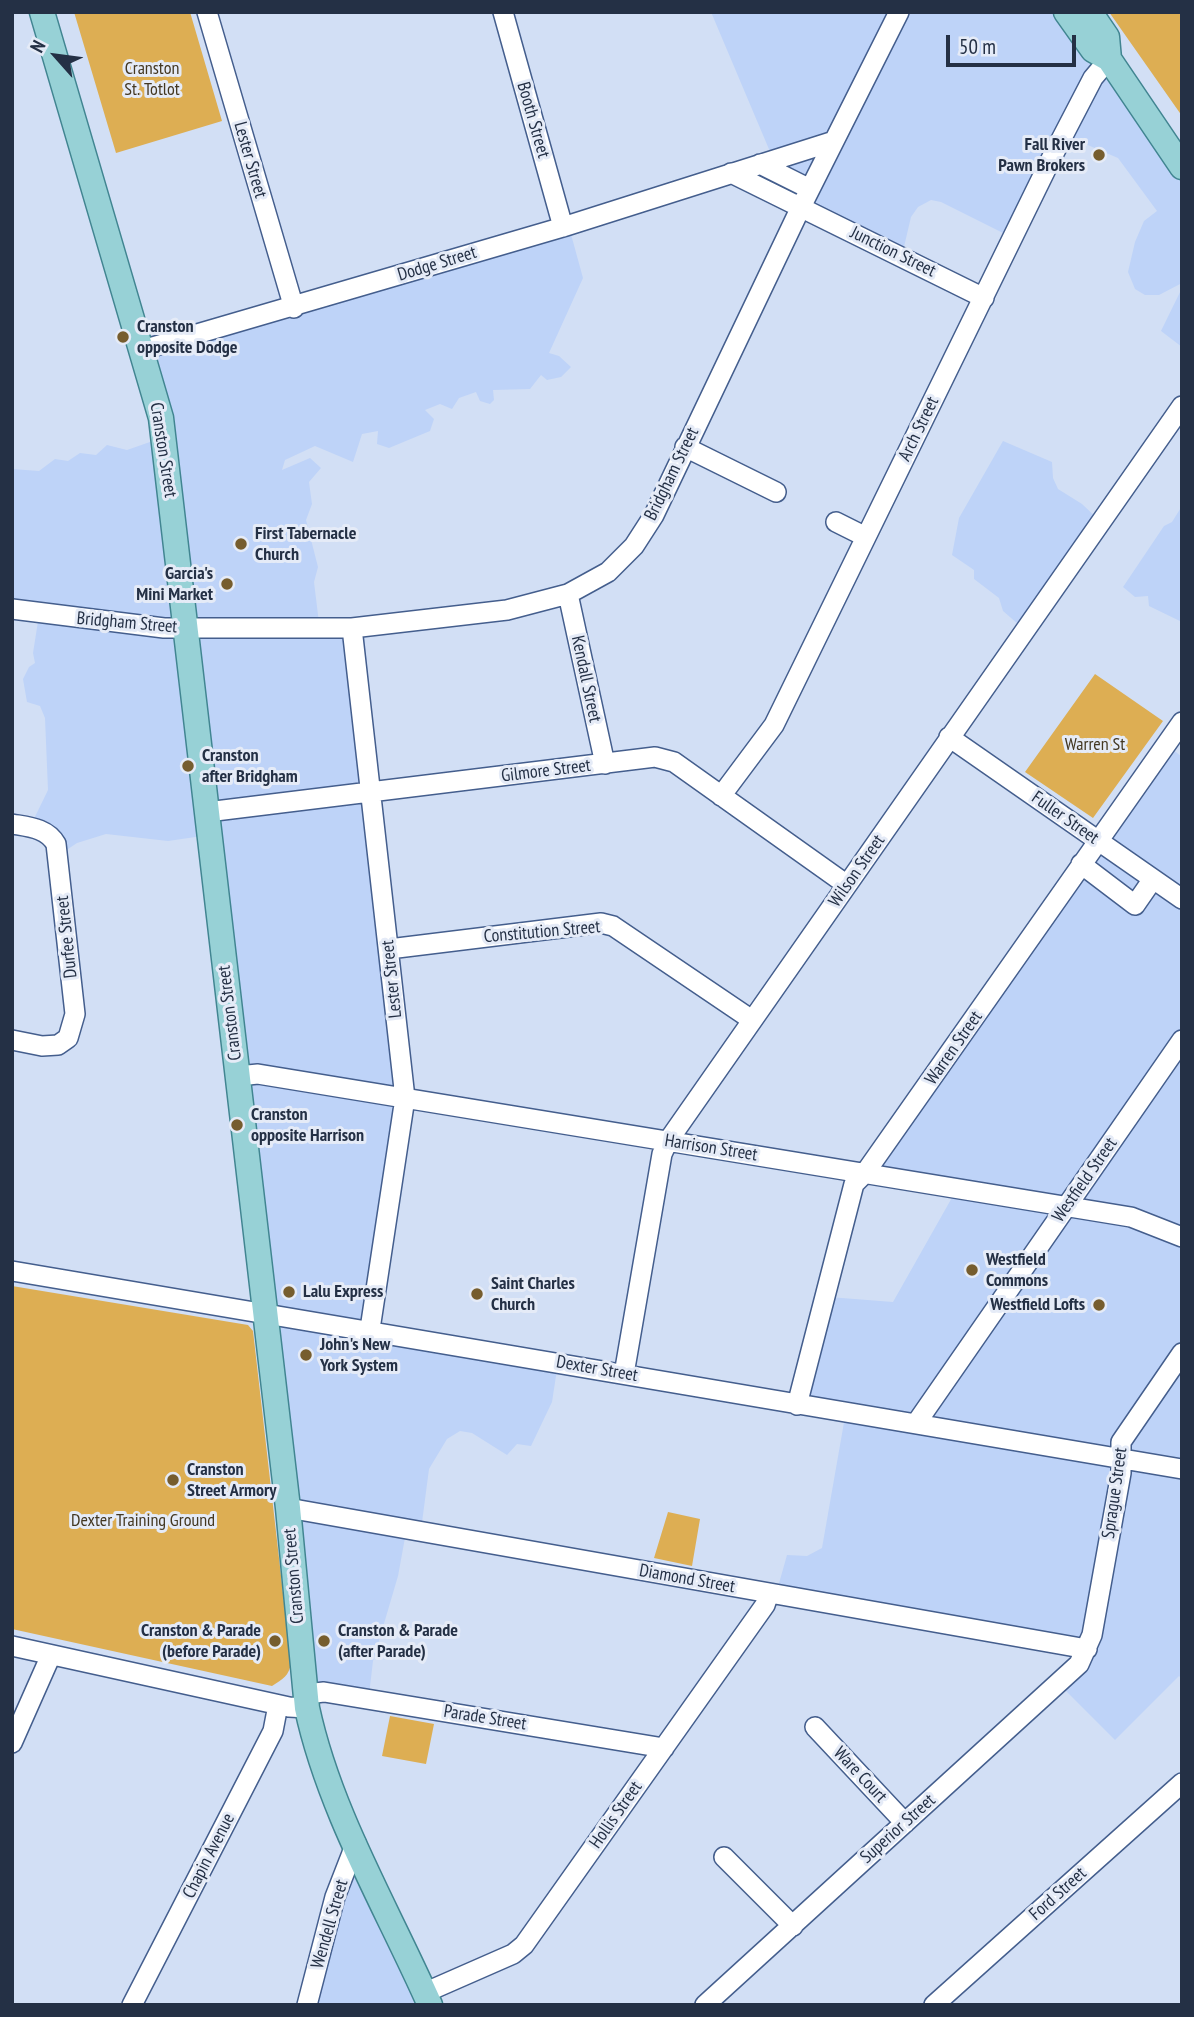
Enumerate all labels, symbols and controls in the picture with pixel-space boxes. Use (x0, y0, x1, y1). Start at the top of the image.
north arrow (21, 21, 91, 91)
scale bar (949, 21, 1078, 65)
text: 50 m (959, 33, 996, 60)
text: N (24, 36, 50, 56)
park label: Cranston St. Totlot (124, 58, 180, 100)
street label: Booth Street (512, 80, 554, 160)
street label: Lester Street (229, 119, 271, 201)
place label: Fall River Pawn Brokers (998, 134, 1085, 176)
marker: Fall River Pawn Brokers (1091, 147, 1107, 163)
street label: Junction Street (847, 222, 939, 282)
street label: Dodge Street (395, 242, 479, 286)
place label: Cranston opposite Dodge (137, 316, 237, 358)
marker: Cranston opposite Dodge (115, 329, 131, 345)
street label: Arch Street (894, 393, 944, 465)
street label: Cranston Street (145, 401, 181, 499)
street label: Bridgham Street (640, 424, 704, 524)
place label: First Tabernacle Church (255, 523, 356, 566)
marker: First Tabernacle Church (233, 536, 249, 552)
place label: Garcia's Mini Market (136, 563, 213, 606)
marker: Garcia's Mini Market (219, 576, 235, 592)
street label: Bridgham Street (76, 608, 178, 638)
street label: Kendall Street (566, 634, 606, 724)
park label: Warren St (1065, 734, 1125, 756)
place label: Cranston after Bridgham (202, 745, 298, 788)
street label: Gilmore Street (500, 755, 592, 787)
marker: Cranston after Bridgham (180, 758, 196, 774)
street label: Fuller Street (1027, 787, 1103, 849)
street label: Wilson Street (824, 831, 890, 911)
street label: Durfee Street (52, 895, 82, 979)
street label: Constitution Street (483, 916, 601, 948)
street label: Lester Street (377, 939, 407, 1019)
street label: Cranston Street (213, 964, 247, 1062)
street label: Warren Street (921, 1007, 987, 1089)
place label: Cranston opposite Harrison (251, 1104, 364, 1146)
marker: Cranston opposite Harrison (229, 1117, 245, 1133)
street label: Harrison Street (663, 1130, 759, 1166)
street label: Westfield Street (1048, 1134, 1122, 1226)
place label: Westfield Commons (986, 1249, 1048, 1292)
marker: Westfield Commons (964, 1262, 980, 1278)
place label: Saint Charles Church (491, 1273, 575, 1316)
place label: Lalu Express (303, 1281, 383, 1303)
marker: Lalu Express (281, 1284, 297, 1300)
marker: Saint Charles Church (469, 1286, 485, 1302)
place label: Westfield Lofts (990, 1294, 1085, 1316)
marker: Westfield Lofts (1091, 1297, 1107, 1313)
place label: John's New York System (320, 1334, 398, 1376)
marker: John's New York System (298, 1347, 314, 1363)
street label: Dexter Street (555, 1351, 639, 1387)
street label: Sprague Street (1098, 1446, 1132, 1540)
place label: Cranston Street Armory (187, 1459, 276, 1502)
marker: Cranston Street Armory (165, 1472, 181, 1488)
park label: Dexter Training Ground (71, 1510, 215, 1532)
street label: Cranston Street (279, 1527, 309, 1625)
street label: Diamond Street (637, 1560, 737, 1598)
place label: Cranston & Parade (before Parade) (141, 1620, 261, 1662)
place label: Cranston & Parade (after Parade) (338, 1620, 458, 1662)
marker: Cranston & Parade (before Parade) (267, 1633, 283, 1649)
marker: Cranston & Parade (after Parade) (316, 1633, 332, 1649)
street label: Parade Street (442, 1701, 528, 1735)
street label: Ware Court (829, 1743, 891, 1807)
street label: Hollis Street (585, 1777, 647, 1853)
street label: Superior Street (856, 1790, 940, 1868)
street label: Chapin Avenue (178, 1810, 240, 1902)
street label: Ford Street (1025, 1863, 1091, 1925)
street label: Wendell Street (307, 1877, 353, 1971)

